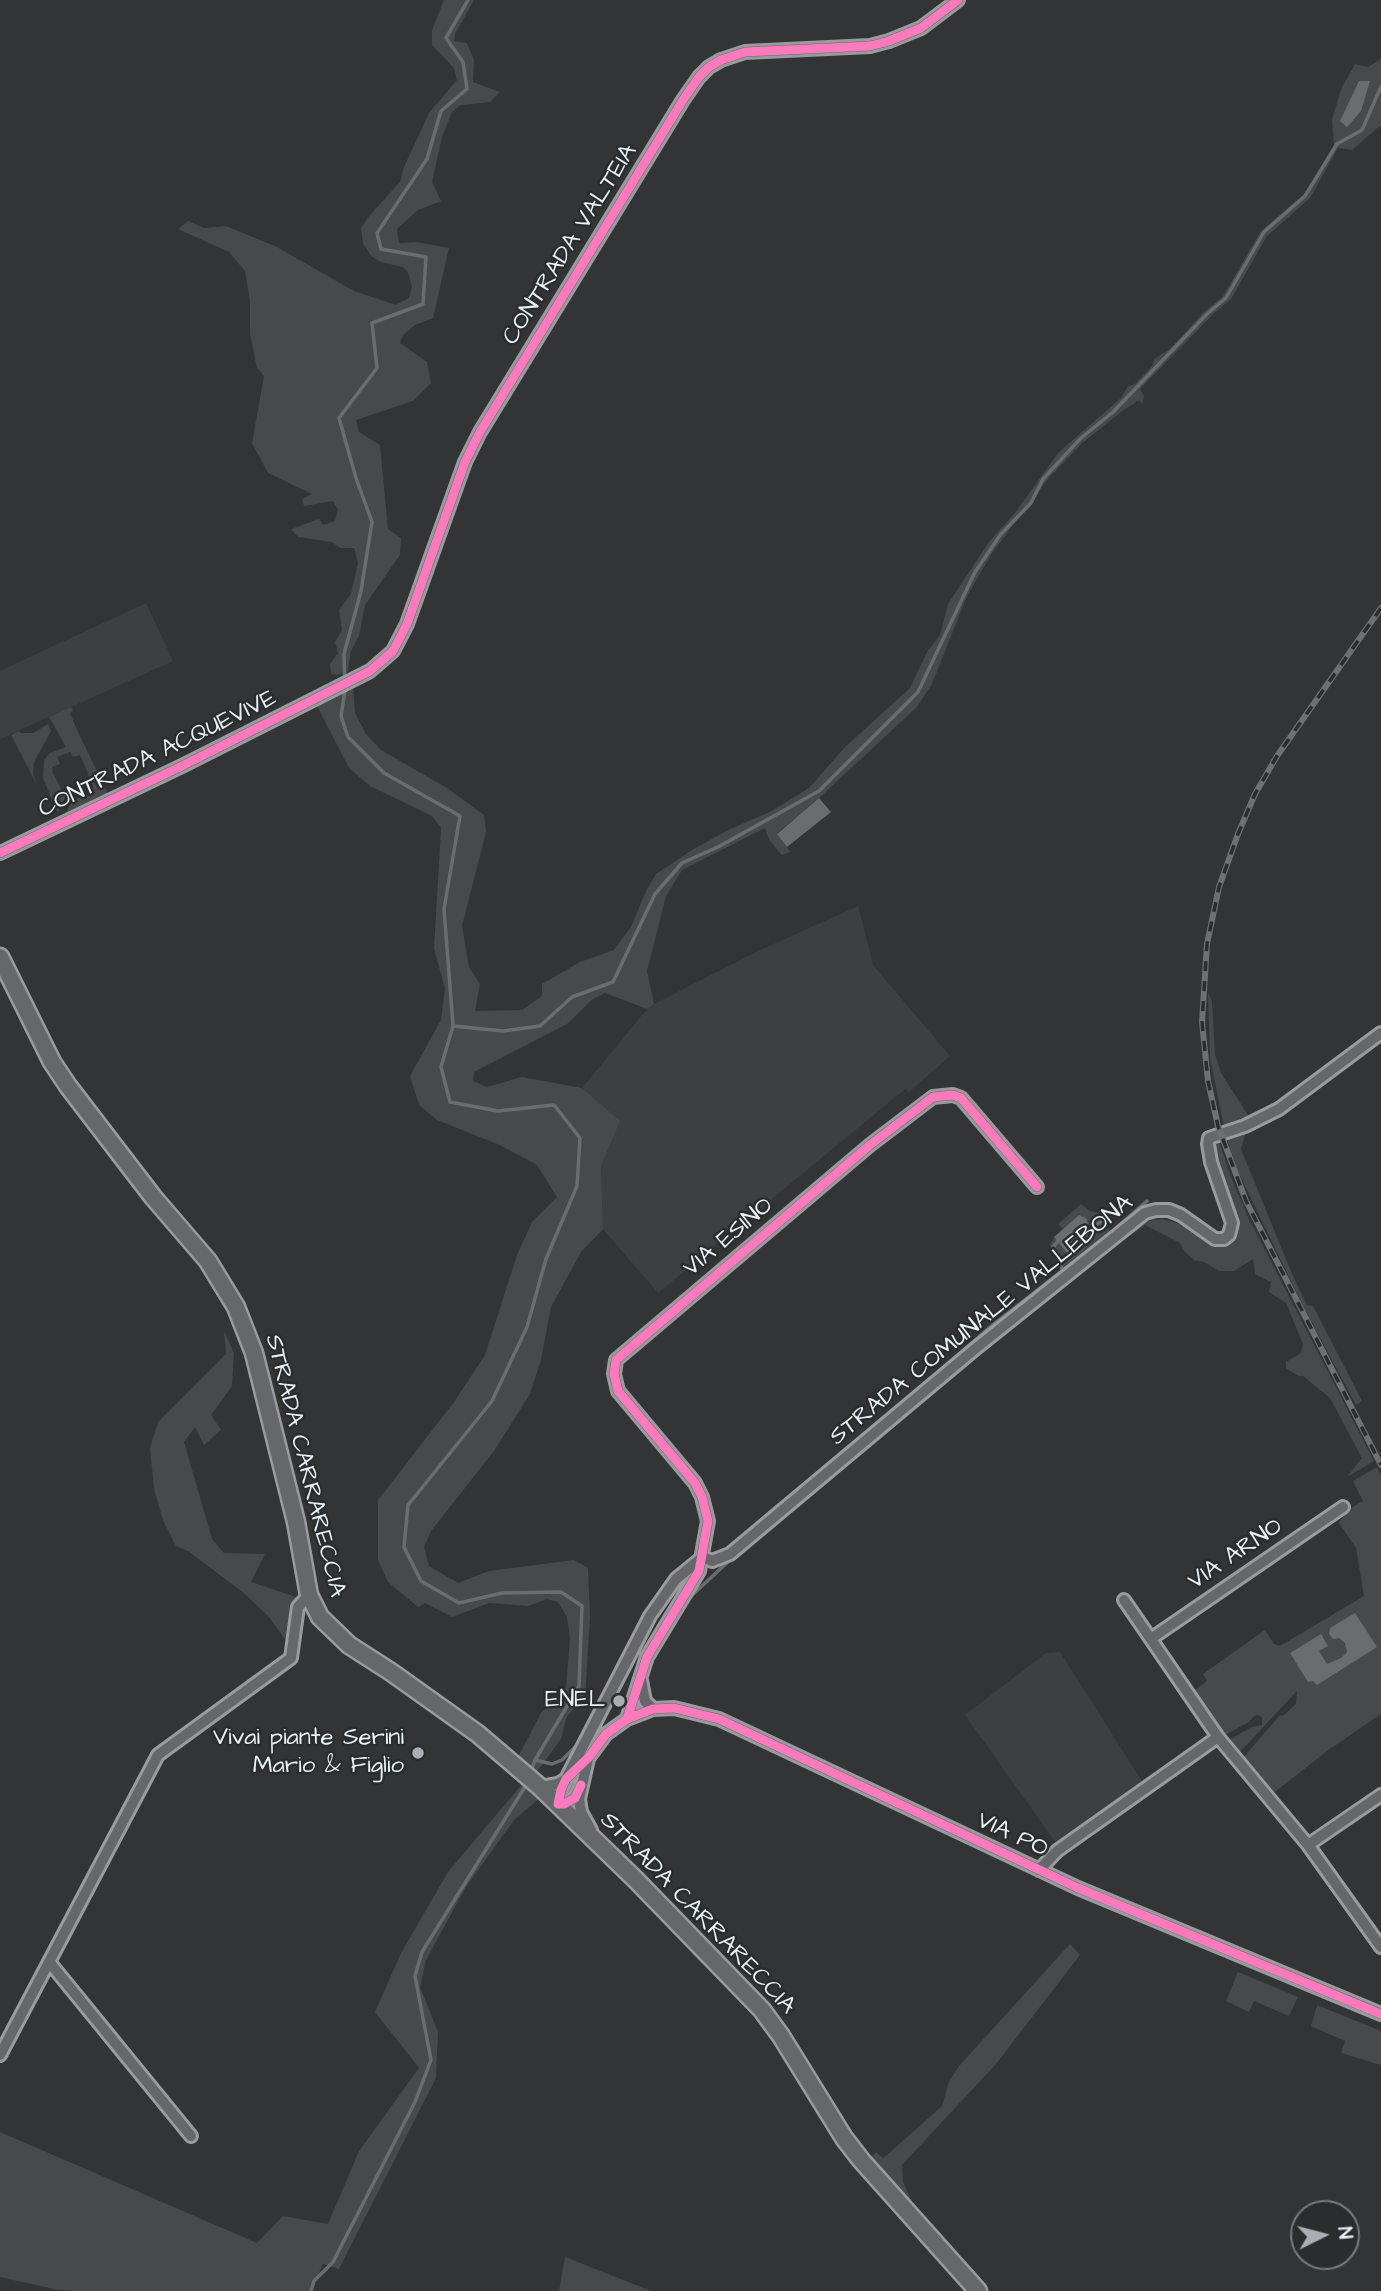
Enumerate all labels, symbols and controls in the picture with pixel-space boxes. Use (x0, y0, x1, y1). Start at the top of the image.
street label: CONTRADA VALTEIA (498, 139, 644, 351)
street label: CONTRADA ACQUEVIVE (34, 685, 282, 825)
street label: STRADA COMUNALE VALLEBONA (824, 1190, 1140, 1452)
street label: VIA ESINO (678, 1192, 780, 1284)
street label: STRADA CARRARECCIA (257, 1332, 351, 1600)
street label: VIA ARNO (1183, 1513, 1289, 1597)
place label: ENEL (545, 1687, 605, 1715)
marker: ENEL (611, 1693, 627, 1709)
place label: Vivai piante Serini Mario & Figlio (213, 1725, 404, 1781)
marker: Vivai piante Serini Mario & Figlio (410, 1745, 426, 1761)
street label: STRADA CARRARECCIA (593, 1807, 801, 2021)
street label: VIA PO (972, 1807, 1052, 1865)
north arrow (1290, 2200, 1360, 2270)
text: N (1330, 2226, 1358, 2240)

